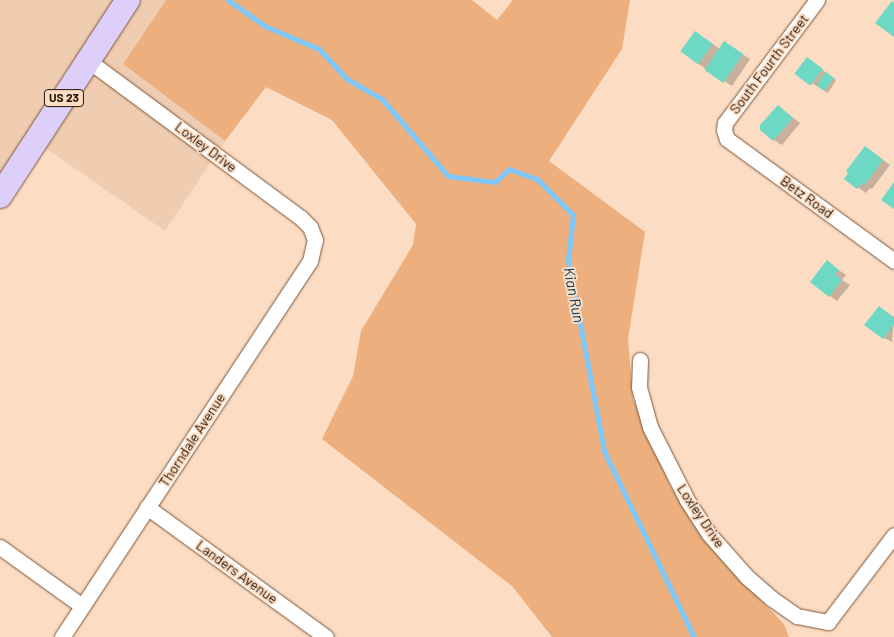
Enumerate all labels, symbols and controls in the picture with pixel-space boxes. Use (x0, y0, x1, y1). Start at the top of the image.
street label: South Fourth Street (726, 11, 812, 117)
road number: US 23 (43, 89, 85, 108)
street label: Loxley Drive (172, 118, 240, 176)
street label: Betz Road (777, 172, 837, 222)
water label: Kian Run (560, 266, 588, 324)
street label: Thorndale Avenue (155, 390, 229, 490)
street label: Loxley Drive (674, 481, 728, 551)
street label: Landers Avenue (193, 537, 281, 607)

